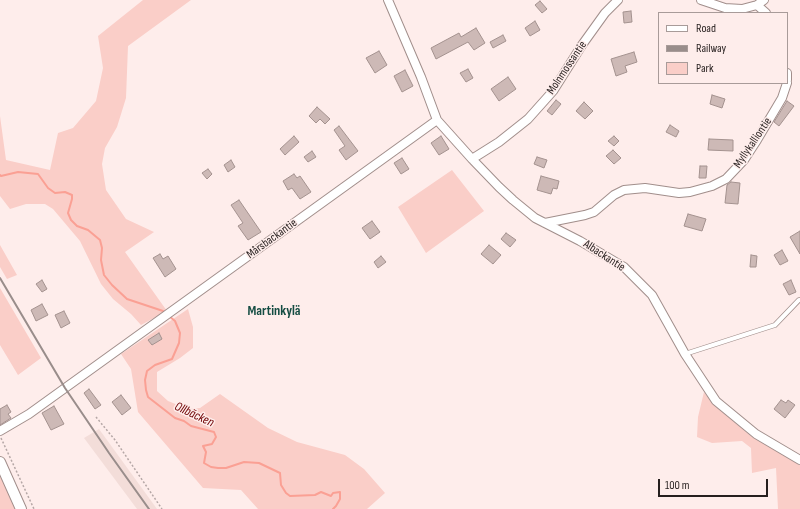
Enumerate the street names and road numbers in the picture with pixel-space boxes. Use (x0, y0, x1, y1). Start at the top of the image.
street label: Molnmossantie (544, 39, 590, 97)
street label: Myllykalliontie (731, 115, 775, 171)
street label: Mårsbackantie (244, 216, 300, 262)
street label: Albackantie (580, 237, 628, 275)

